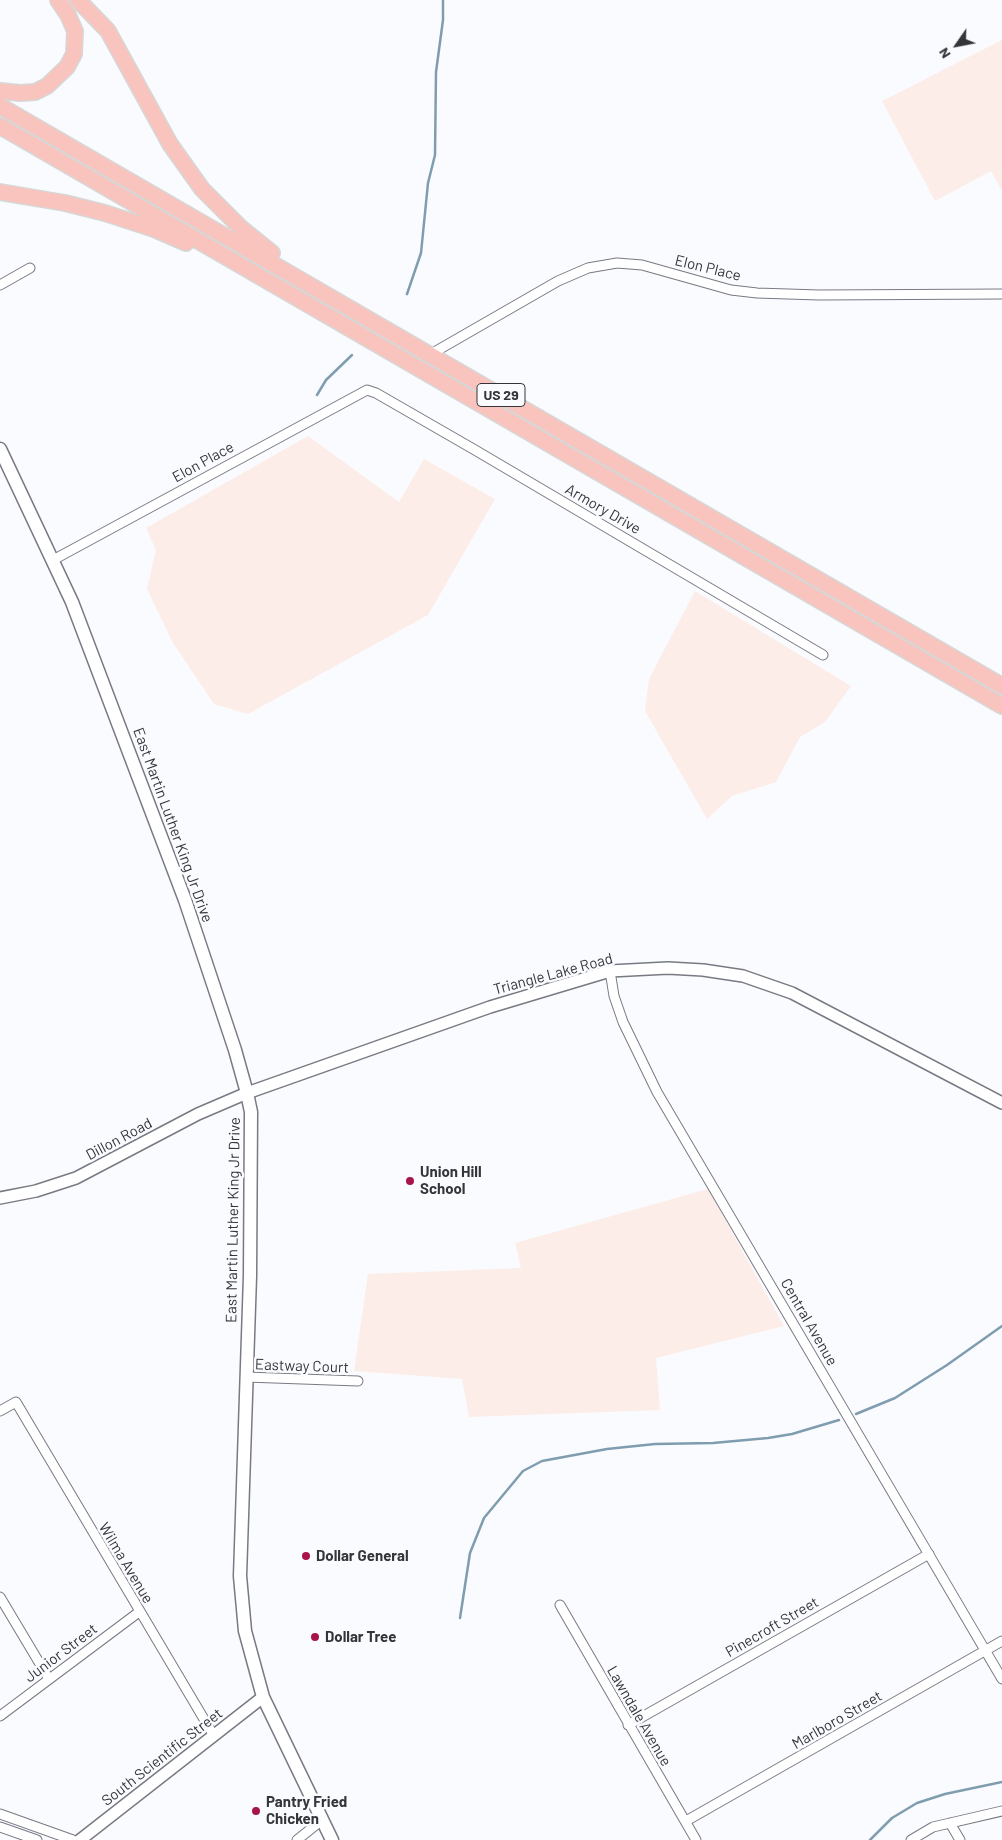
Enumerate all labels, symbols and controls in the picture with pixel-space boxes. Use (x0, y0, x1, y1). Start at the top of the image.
north arrow (932, 20, 982, 70)
text: N (934, 45, 954, 62)
street label: Elon Place (673, 251, 743, 285)
road number: US 29 (477, 384, 525, 406)
street label: Elon Place (169, 438, 237, 486)
street label: Armory Drive (562, 480, 644, 538)
street label: East Martin Luther King Jr Drive (129, 725, 217, 925)
street label: Triangle Lake Road (491, 949, 615, 999)
street label: Dillon Road (83, 1114, 155, 1164)
street label: East Martin Luther King Jr Drive (222, 1117, 244, 1323)
place label: Union Hill School (420, 1163, 482, 1198)
marker: Union Hill School (404, 1175, 416, 1187)
street label: Central Avenue (777, 1275, 841, 1369)
street label: Eastway Court (255, 1355, 349, 1377)
street label: Wilma Avenue (95, 1519, 157, 1607)
place label: Dollar General (316, 1547, 409, 1565)
marker: Dollar General (300, 1550, 312, 1562)
street label: Pinecroft Street (722, 1593, 822, 1661)
street label: Junior Street (21, 1620, 101, 1686)
place label: Dollar Tree (325, 1628, 396, 1646)
marker: Dollar Tree (309, 1631, 321, 1643)
street label: Lawndale Avenue (603, 1663, 675, 1769)
street label: Marlboro Street (789, 1687, 885, 1753)
street label: South Scientific Street (98, 1704, 226, 1810)
place label: Pantry Fried Chicken (266, 1793, 347, 1828)
marker: Pantry Fried Chicken (250, 1805, 262, 1817)

